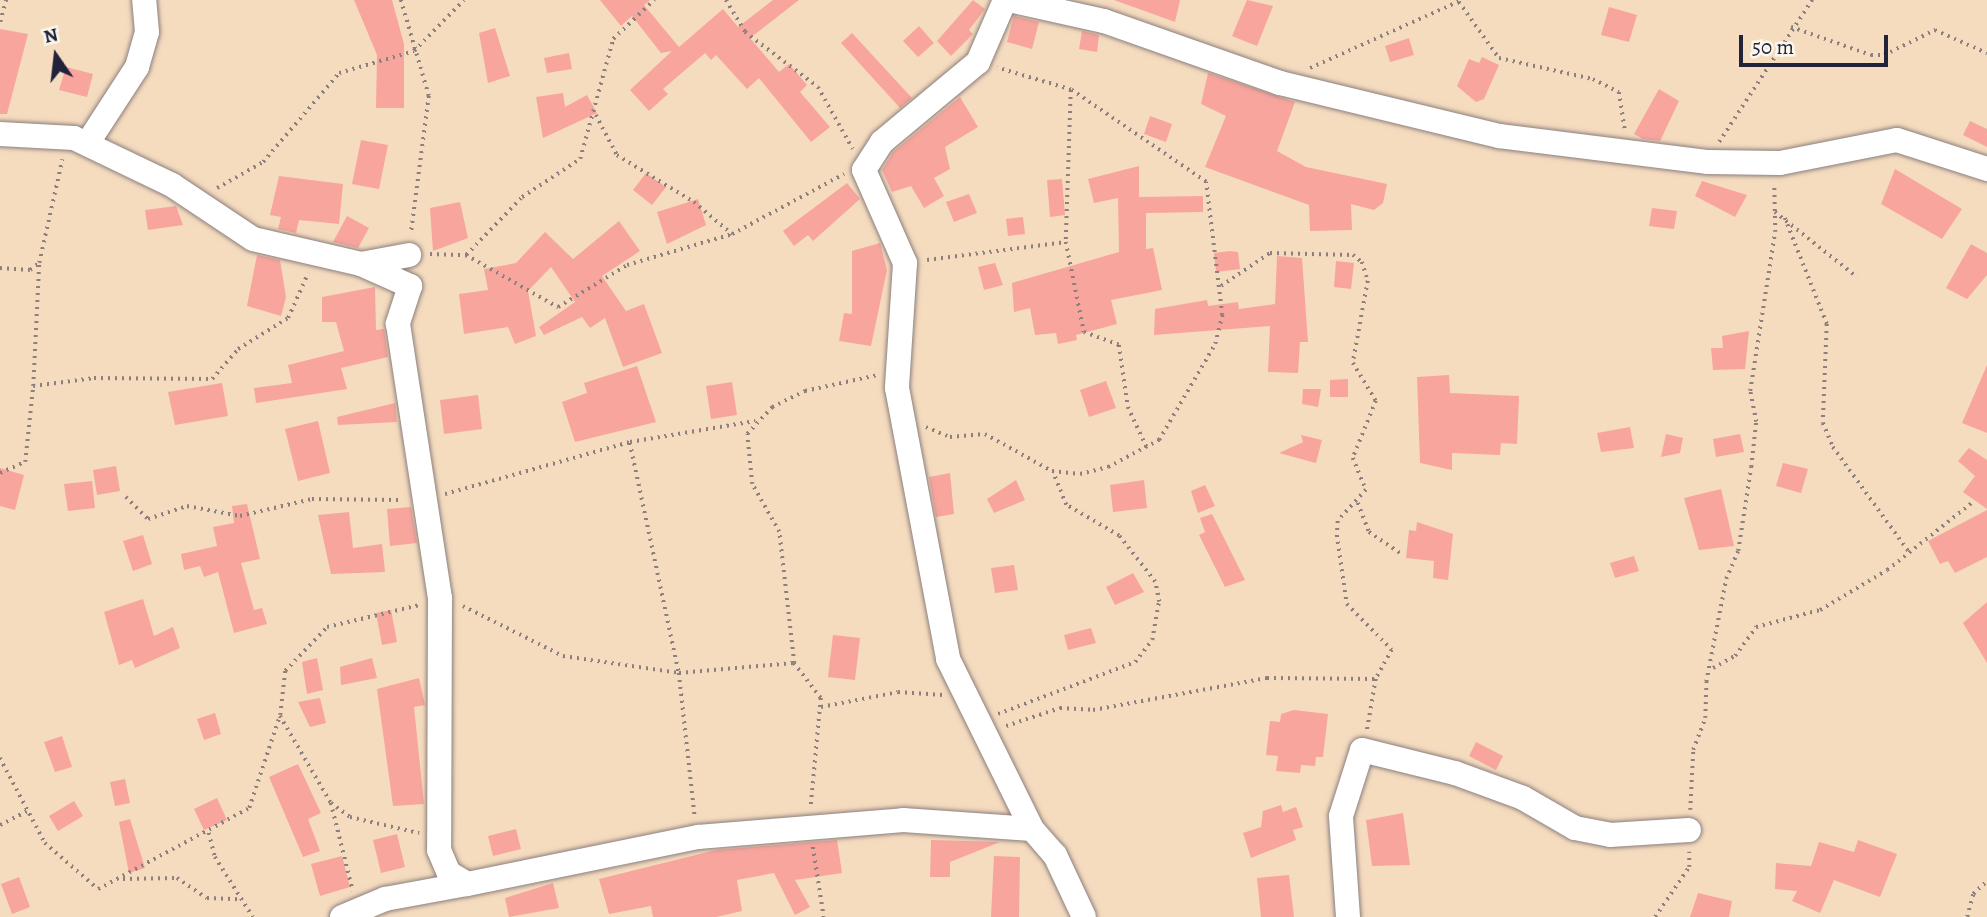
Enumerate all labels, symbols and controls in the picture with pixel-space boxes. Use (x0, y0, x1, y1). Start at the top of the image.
north arrow (21, 21, 91, 91)
text: N (41, 21, 61, 50)
scale bar (1742, 21, 1891, 65)
text: 50 m (1752, 33, 1794, 61)

